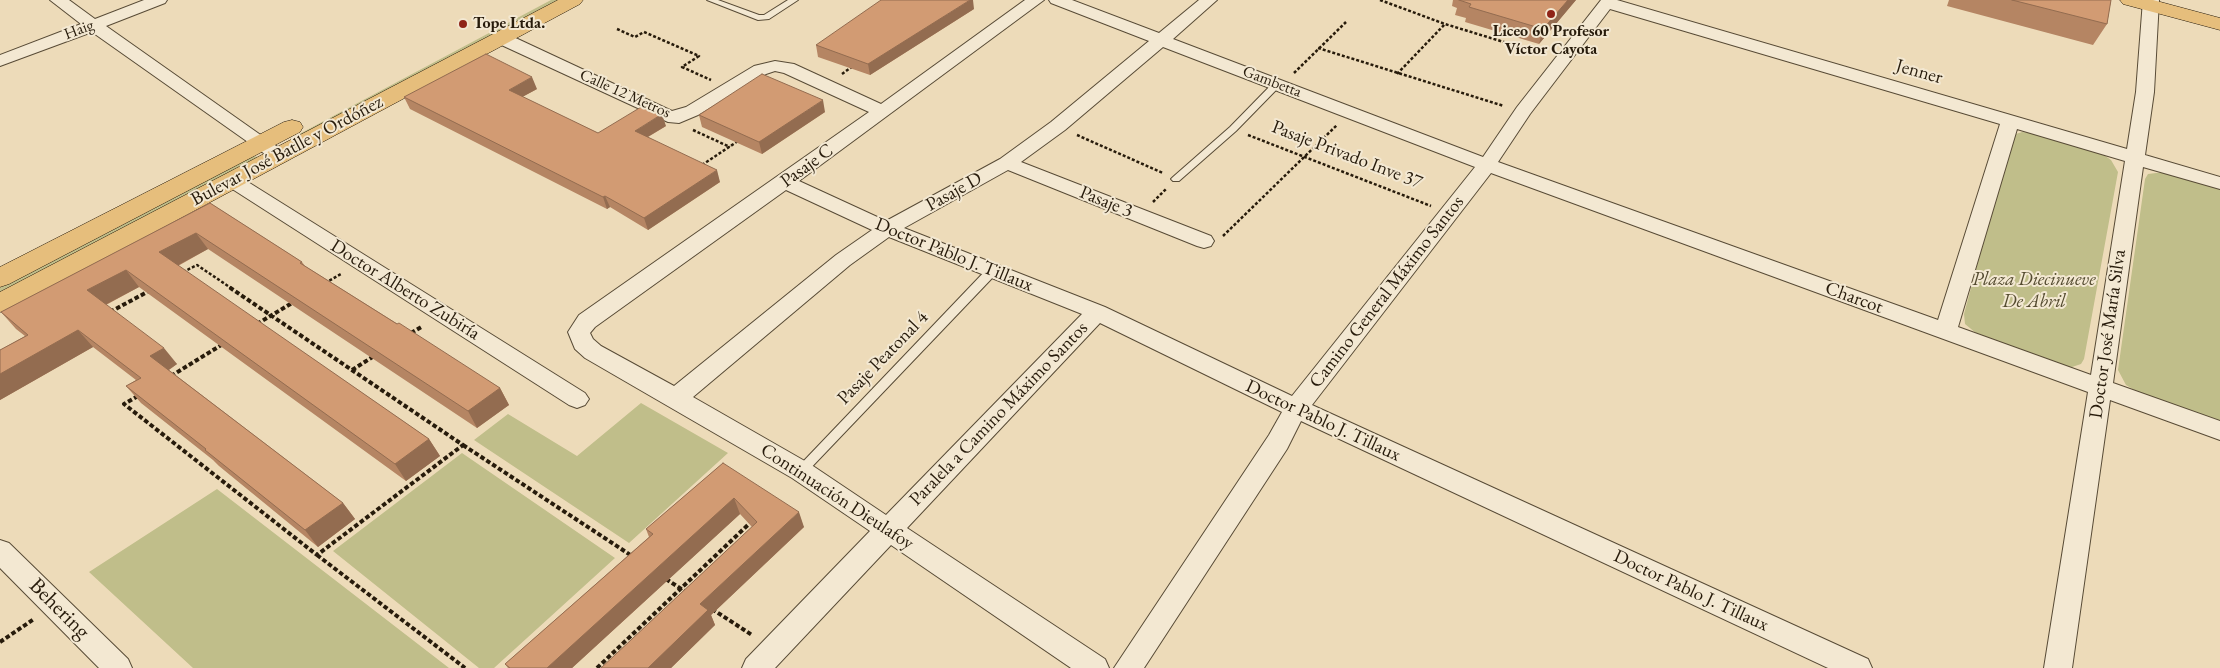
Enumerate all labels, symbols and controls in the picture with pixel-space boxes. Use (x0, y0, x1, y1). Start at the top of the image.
marker: Liceo 60 Profesor Víctor Cayota (1545, 8, 1557, 20)
place label: Tope Ltda. (473, 14, 545, 34)
street label: Haig (61, 16, 97, 44)
marker: Tope Ltda. (457, 18, 469, 30)
place label: Liceo 60 Profesor Víctor Cayota (1493, 22, 1609, 60)
street label: Jenner (1893, 54, 1945, 90)
street label: Gambetta (1240, 62, 1304, 102)
street label: Calle 12 Metros (577, 65, 673, 123)
street label: Bulevar José Batlle y Ordóñez (187, 91, 387, 211)
street label: Pasaje Privado Inve 37 (1269, 116, 1425, 194)
street label: Pasaje C (776, 139, 838, 193)
street label: Pasaje D (922, 167, 986, 217)
street label: Pasaje 3 (1076, 181, 1136, 223)
street label: Camino General Máximo Santos (1305, 191, 1469, 393)
street label: Doctor Pablo J. Tillaux (872, 213, 1036, 297)
street label: Doctor Alberto Zubiría (326, 235, 484, 345)
street label: Doctor José María Silva (2085, 248, 2131, 420)
park label: Plaza Diecinueve De Abril (1972, 269, 2096, 313)
street label: Charcot (1822, 277, 1886, 319)
street label: Pasaje Peatonal 4 (833, 307, 933, 409)
street label: Paralela a Camino Máximo Santos (905, 317, 1093, 511)
street label: Doctor Pablo J. Tillaux (1242, 375, 1404, 467)
street label: Continuación Dieulafoy (756, 439, 918, 555)
street label: Doctor Pablo J. Tillaux (1610, 545, 1772, 637)
street label: Behering (23, 573, 95, 645)

